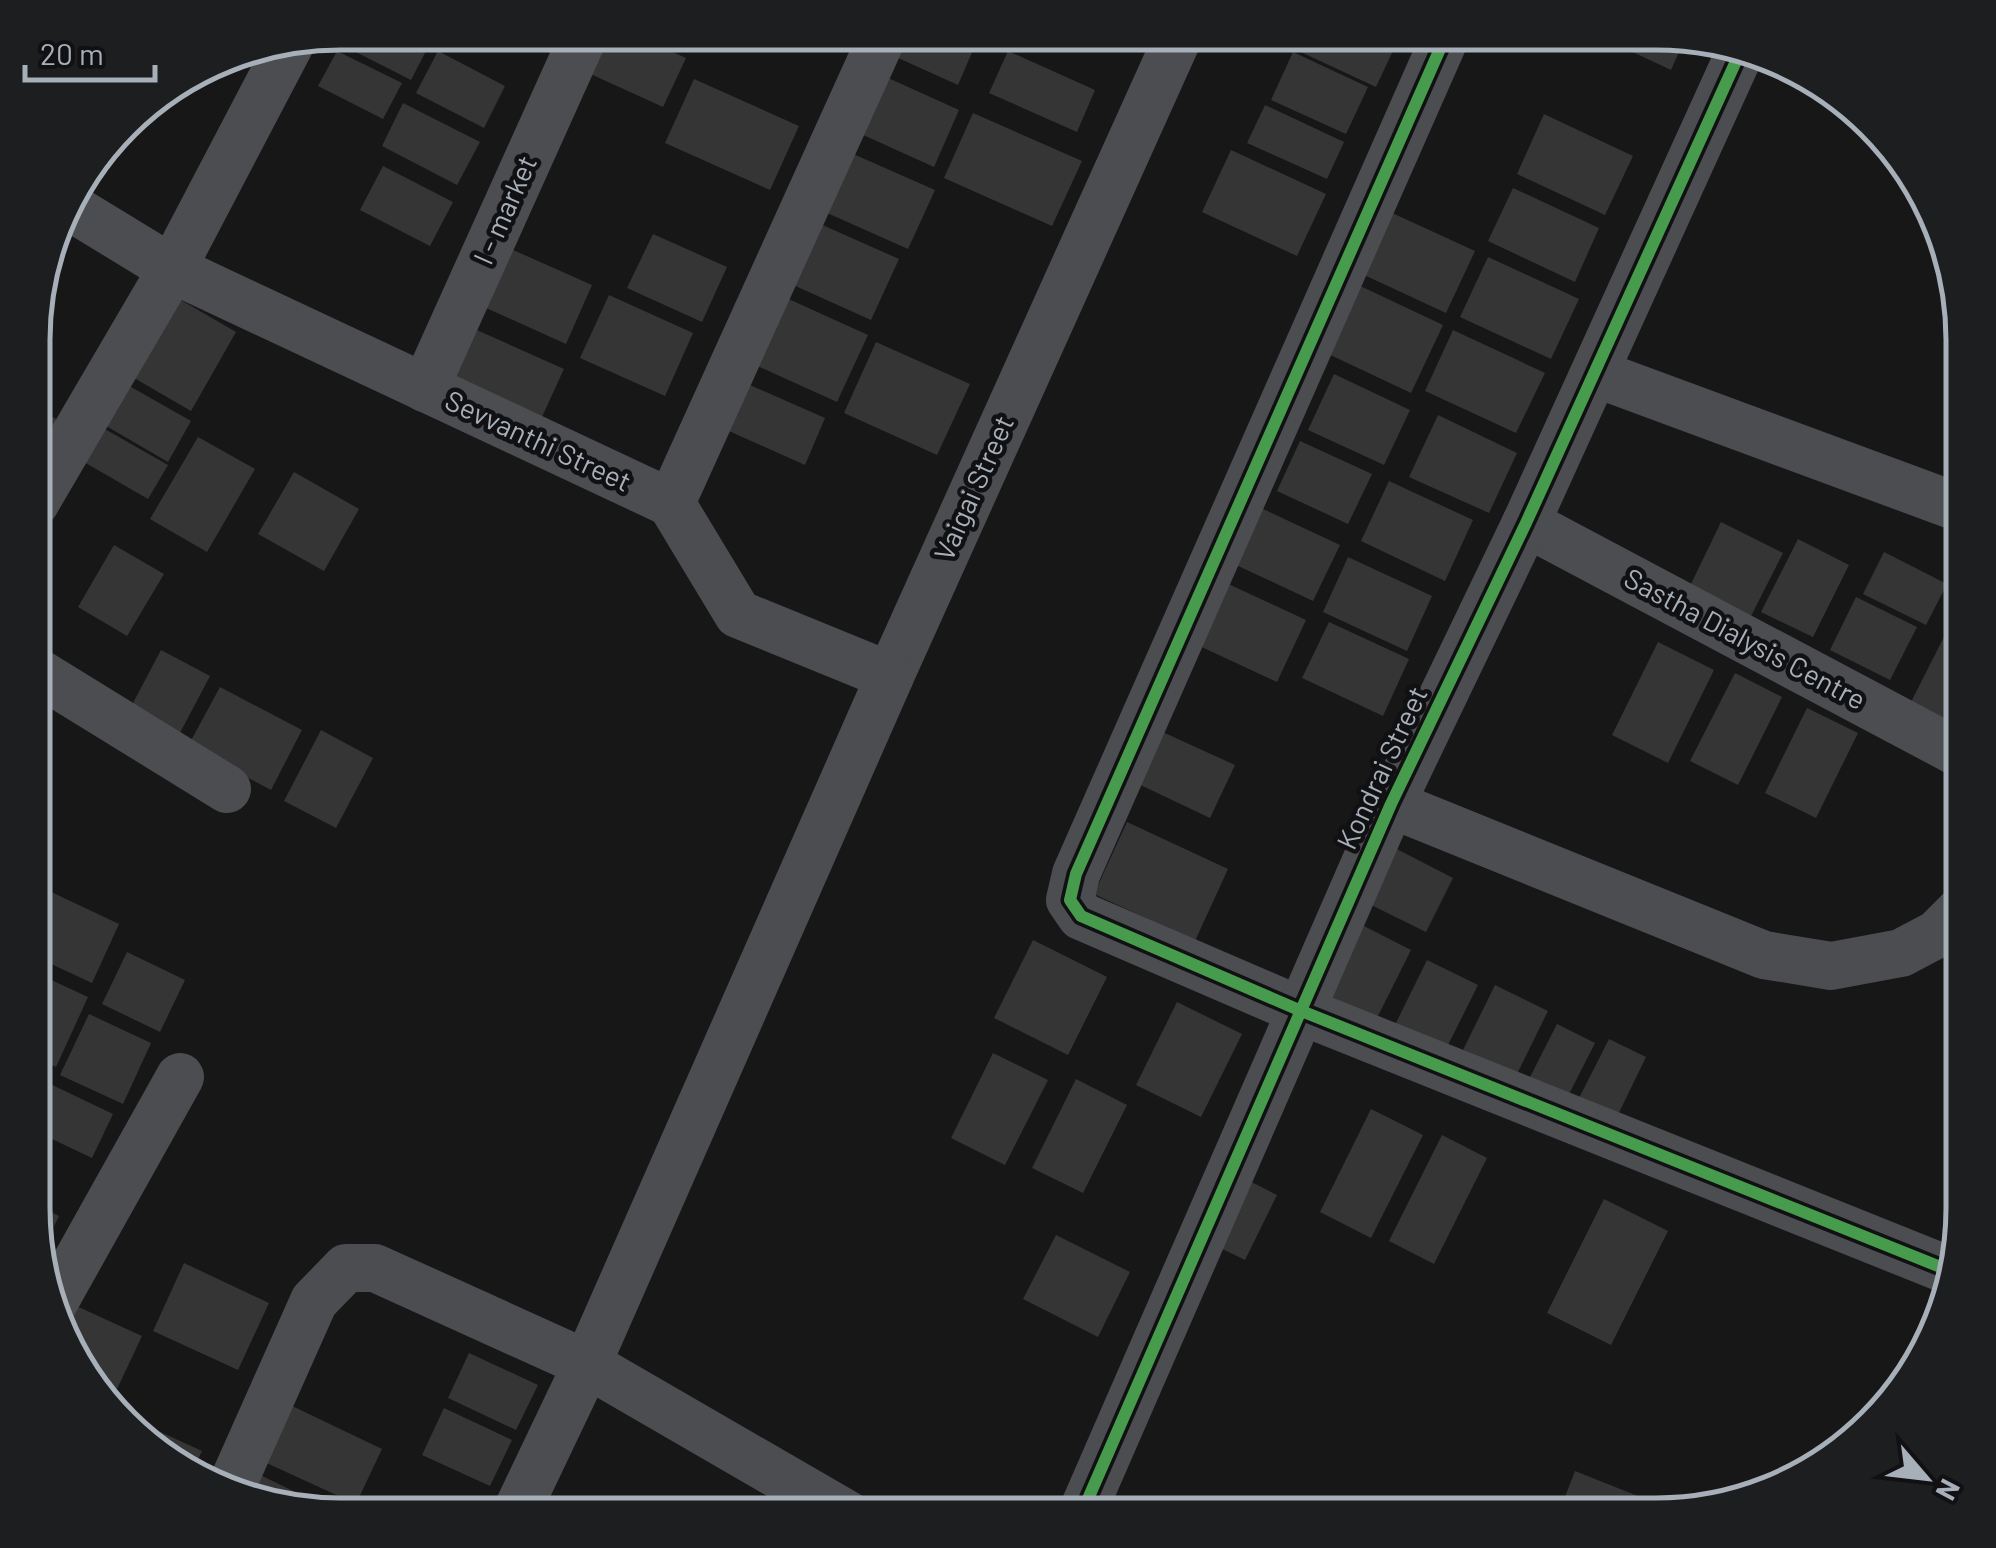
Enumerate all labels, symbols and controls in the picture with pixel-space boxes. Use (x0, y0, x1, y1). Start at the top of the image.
scale bar (25, 20, 155, 82)
text: 20 m (40, 35, 104, 71)
street label: I - market (465, 150, 543, 269)
street label: Sevvanthi Street (440, 382, 637, 498)
street label: Vaigai Street (926, 410, 1020, 565)
street label: Sastha Dialysis Centre (1619, 560, 1872, 716)
street label: Kondrai Street (1329, 681, 1434, 854)
north arrow (1876, 1428, 1976, 1528)
text: N (1930, 1474, 1968, 1506)

